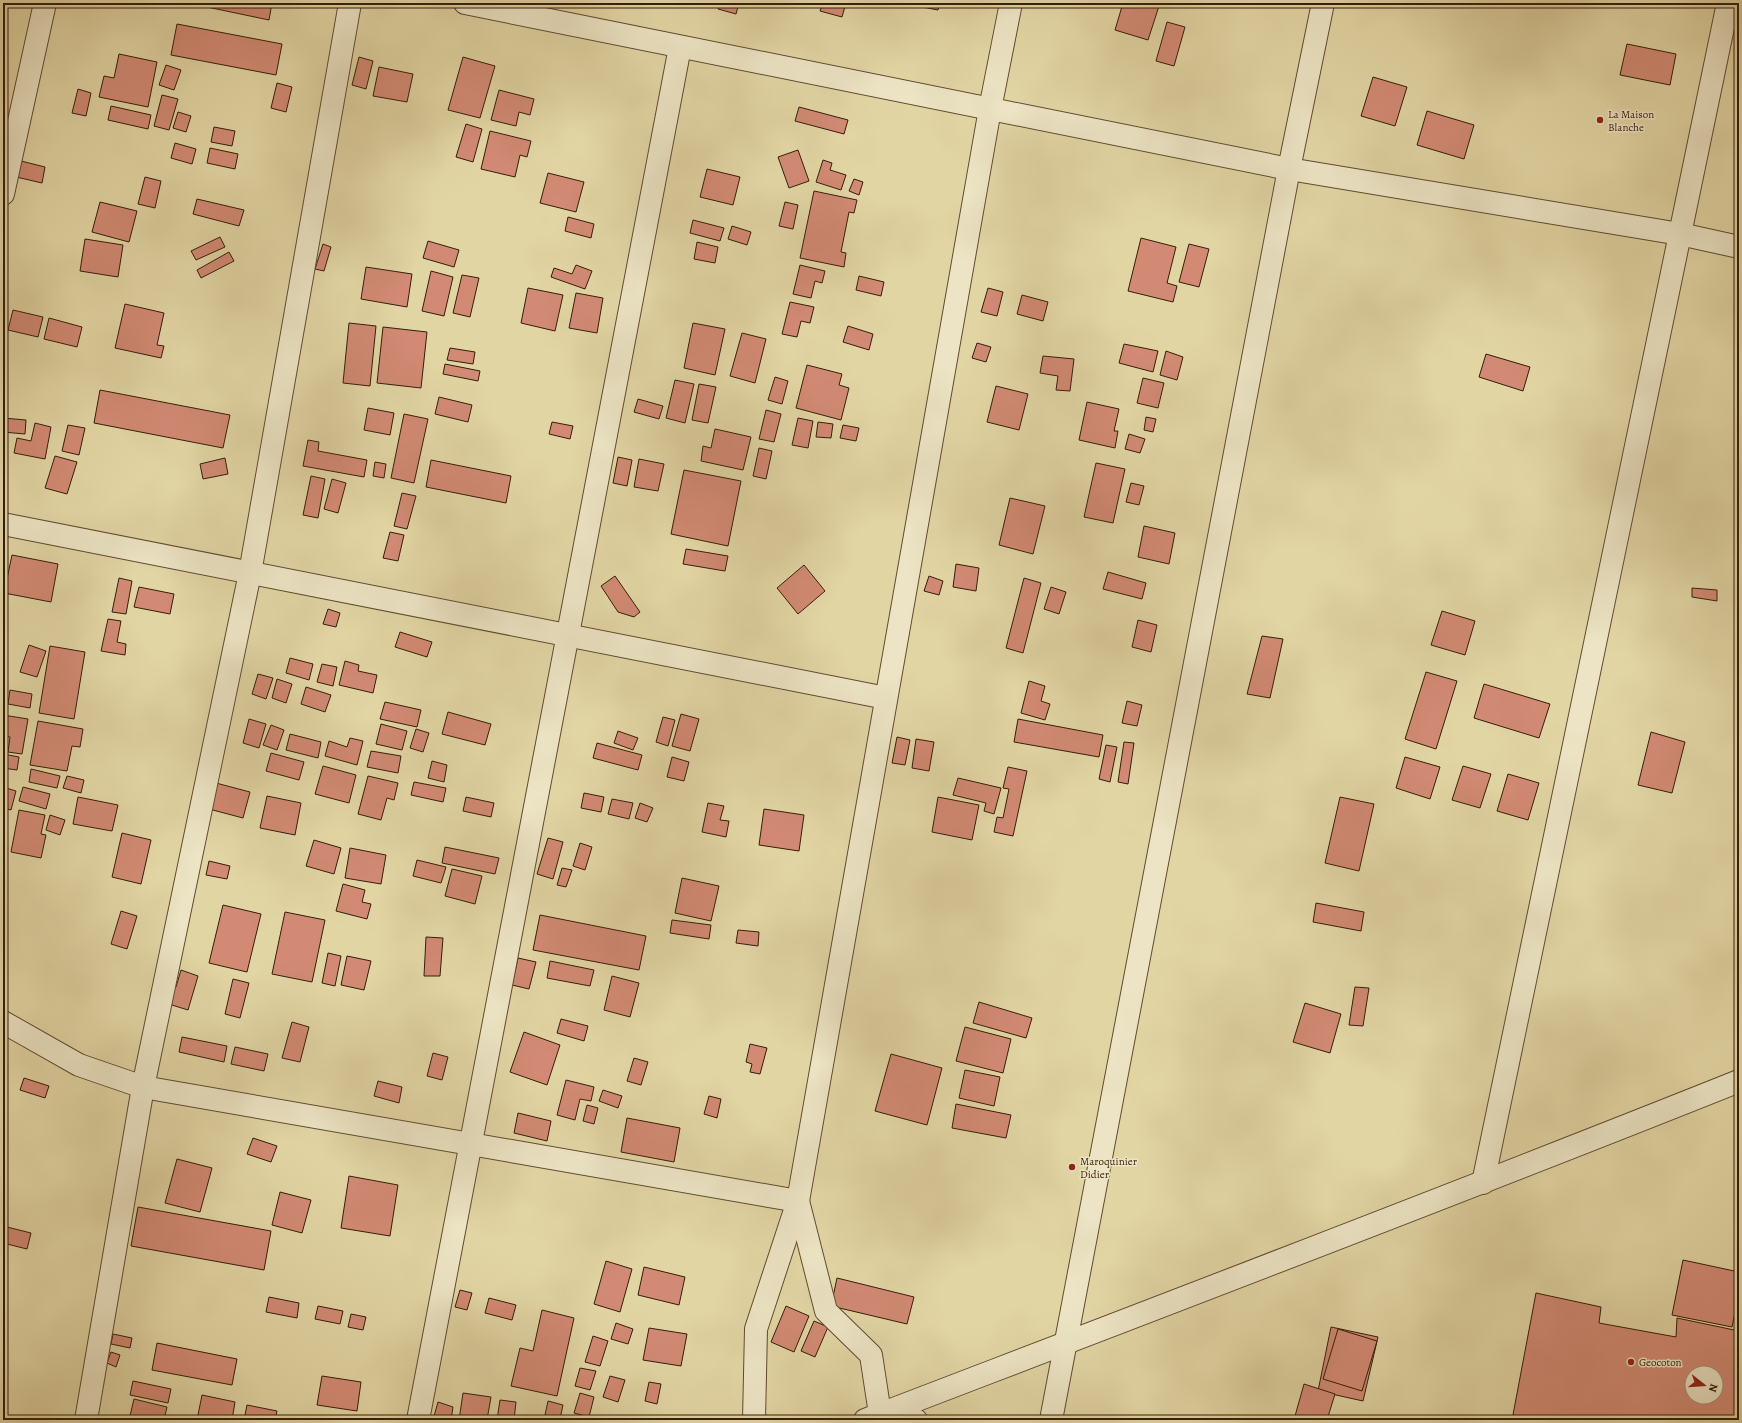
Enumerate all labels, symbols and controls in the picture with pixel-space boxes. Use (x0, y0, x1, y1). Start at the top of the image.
place label: La Maison Blanche (1608, 107, 1654, 135)
marker: La Maison Blanche (1595, 115, 1605, 125)
place label: Maroquinier Didier (1080, 1154, 1137, 1182)
marker: Maroquinier Didier (1067, 1162, 1077, 1172)
place label: Geocoton (1639, 1355, 1682, 1370)
marker: Geocoton (1626, 1357, 1636, 1367)
north arrow (1684, 1365, 1724, 1405)
text: N (1705, 1382, 1721, 1394)

